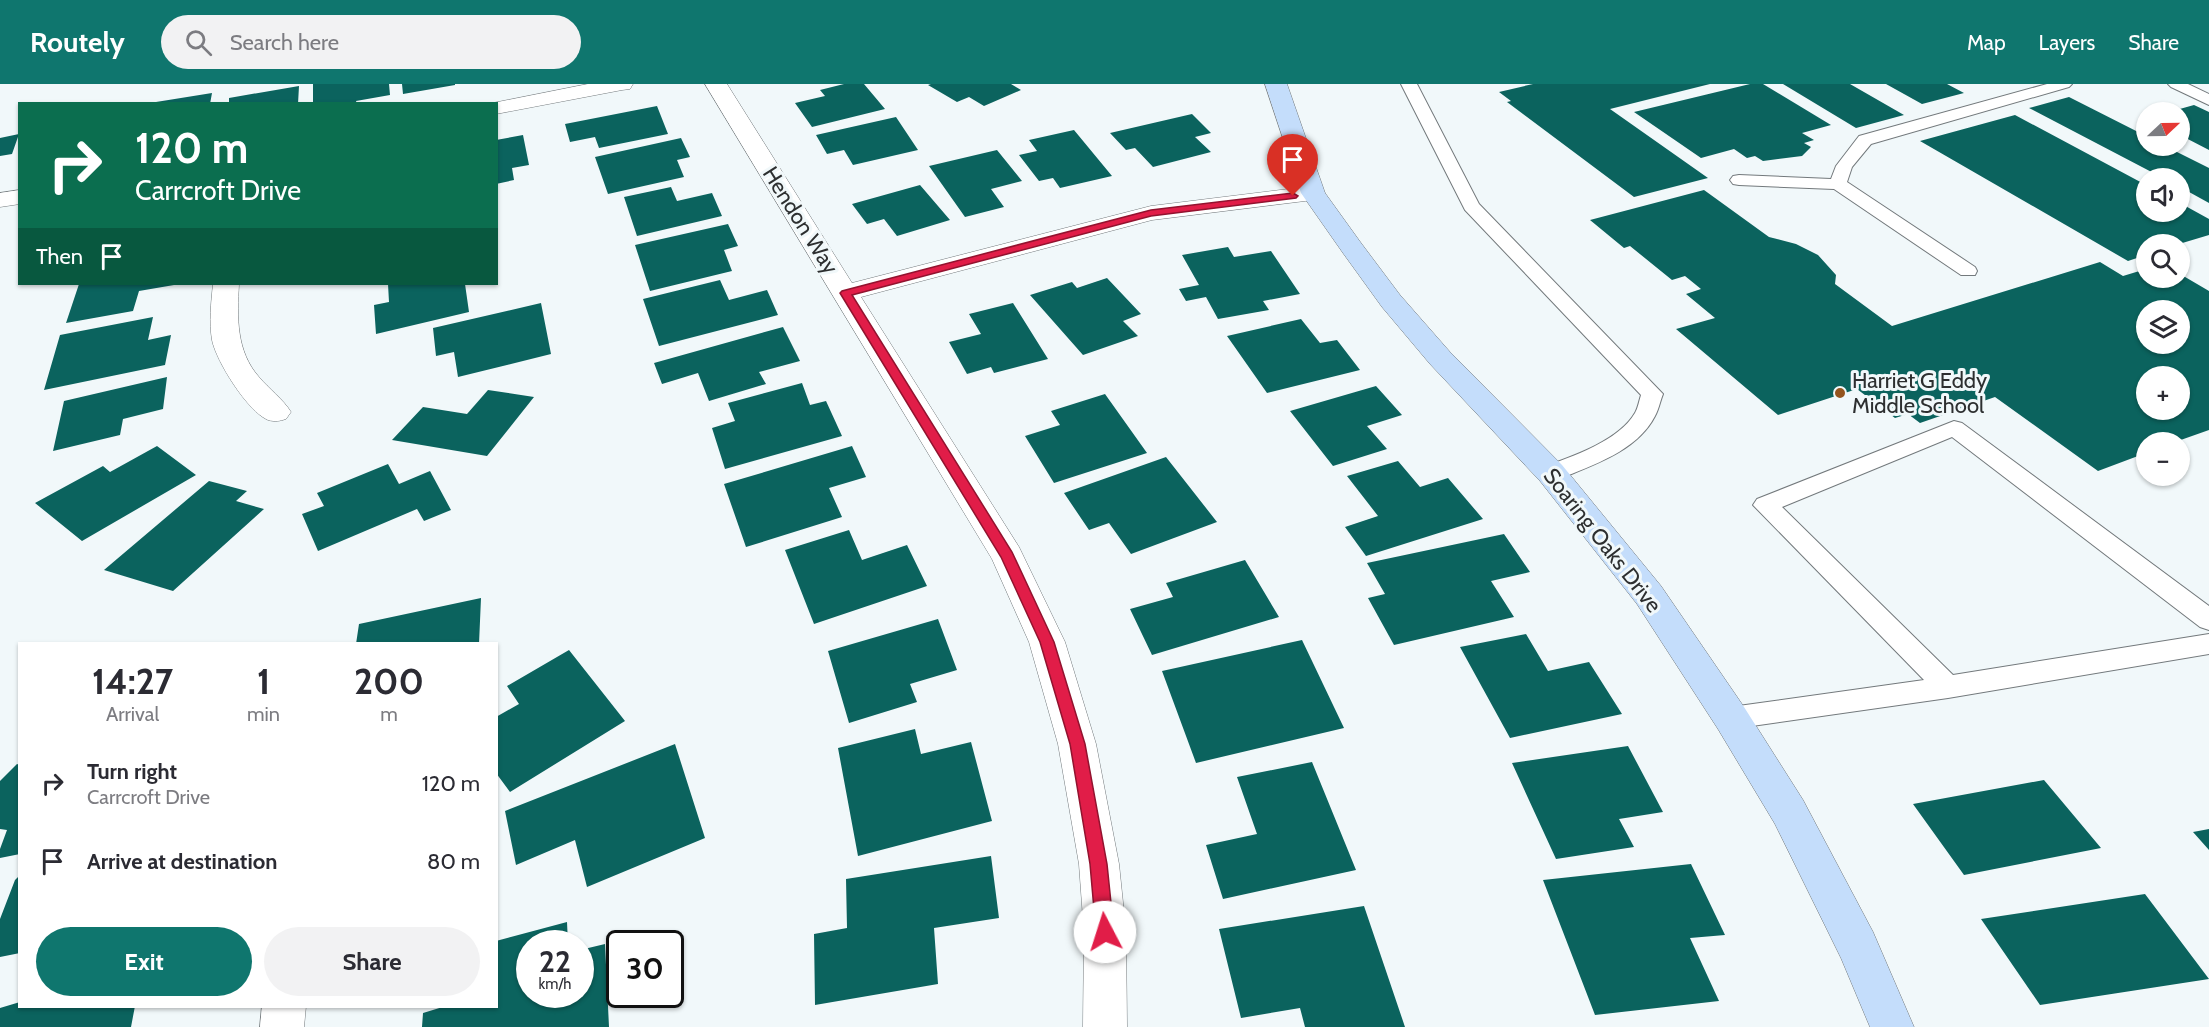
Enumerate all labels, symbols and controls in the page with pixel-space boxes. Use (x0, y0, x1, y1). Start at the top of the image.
search box (161, 15, 581, 69)
text: Routely (30, 25, 125, 59)
icon: search (182, 26, 215, 59)
text: Search here (230, 29, 339, 56)
text: Map (1967, 30, 2006, 55)
text: Layers (2039, 30, 2095, 55)
text: Share (2128, 30, 2179, 55)
north arrow (2136, 102, 2190, 156)
map controls (2136, 102, 2190, 486)
text: 120 m (135, 122, 248, 174)
icon: right (36, 126, 114, 204)
pin (1267, 134, 1318, 196)
icon: arrive (1276, 143, 1309, 176)
street label: Hendon Way (757, 162, 844, 279)
button: sound (2136, 168, 2190, 222)
text: Carrcroft Drive (135, 174, 301, 207)
button: search (2136, 234, 2190, 288)
icon: arrive (95, 240, 128, 273)
text: Then (36, 243, 83, 270)
button: layers (2136, 300, 2190, 354)
button: + (2136, 366, 2190, 420)
place label: Harriet G Eddy Middle School (1852, 367, 1987, 419)
marker: Harriet G Eddy Middle School (1833, 386, 1847, 400)
button: − (2136, 432, 2190, 486)
street label: Soaring Oaks Drive (1538, 463, 1667, 618)
text: 14:27 (92, 659, 173, 703)
text: 1 (257, 659, 270, 703)
text: 200 (354, 659, 424, 703)
text: Arrival (106, 702, 159, 726)
text: min (247, 702, 280, 726)
text: m (380, 702, 398, 726)
text: Turn right (87, 758, 177, 785)
icon: right (36, 767, 69, 800)
text: 120 m (422, 770, 480, 797)
text: Carrcroft Drive (87, 785, 210, 809)
icon: arrive (36, 845, 69, 878)
text: Arrive at destination (87, 848, 277, 875)
text: 80 m (427, 848, 480, 875)
position arrow (1073, 900, 1137, 964)
button: Exit (36, 927, 252, 996)
button: Share (264, 927, 480, 996)
speed limit sign: 30 (606, 930, 684, 1008)
text: 22 (539, 943, 571, 980)
text: km/h (539, 975, 571, 993)

